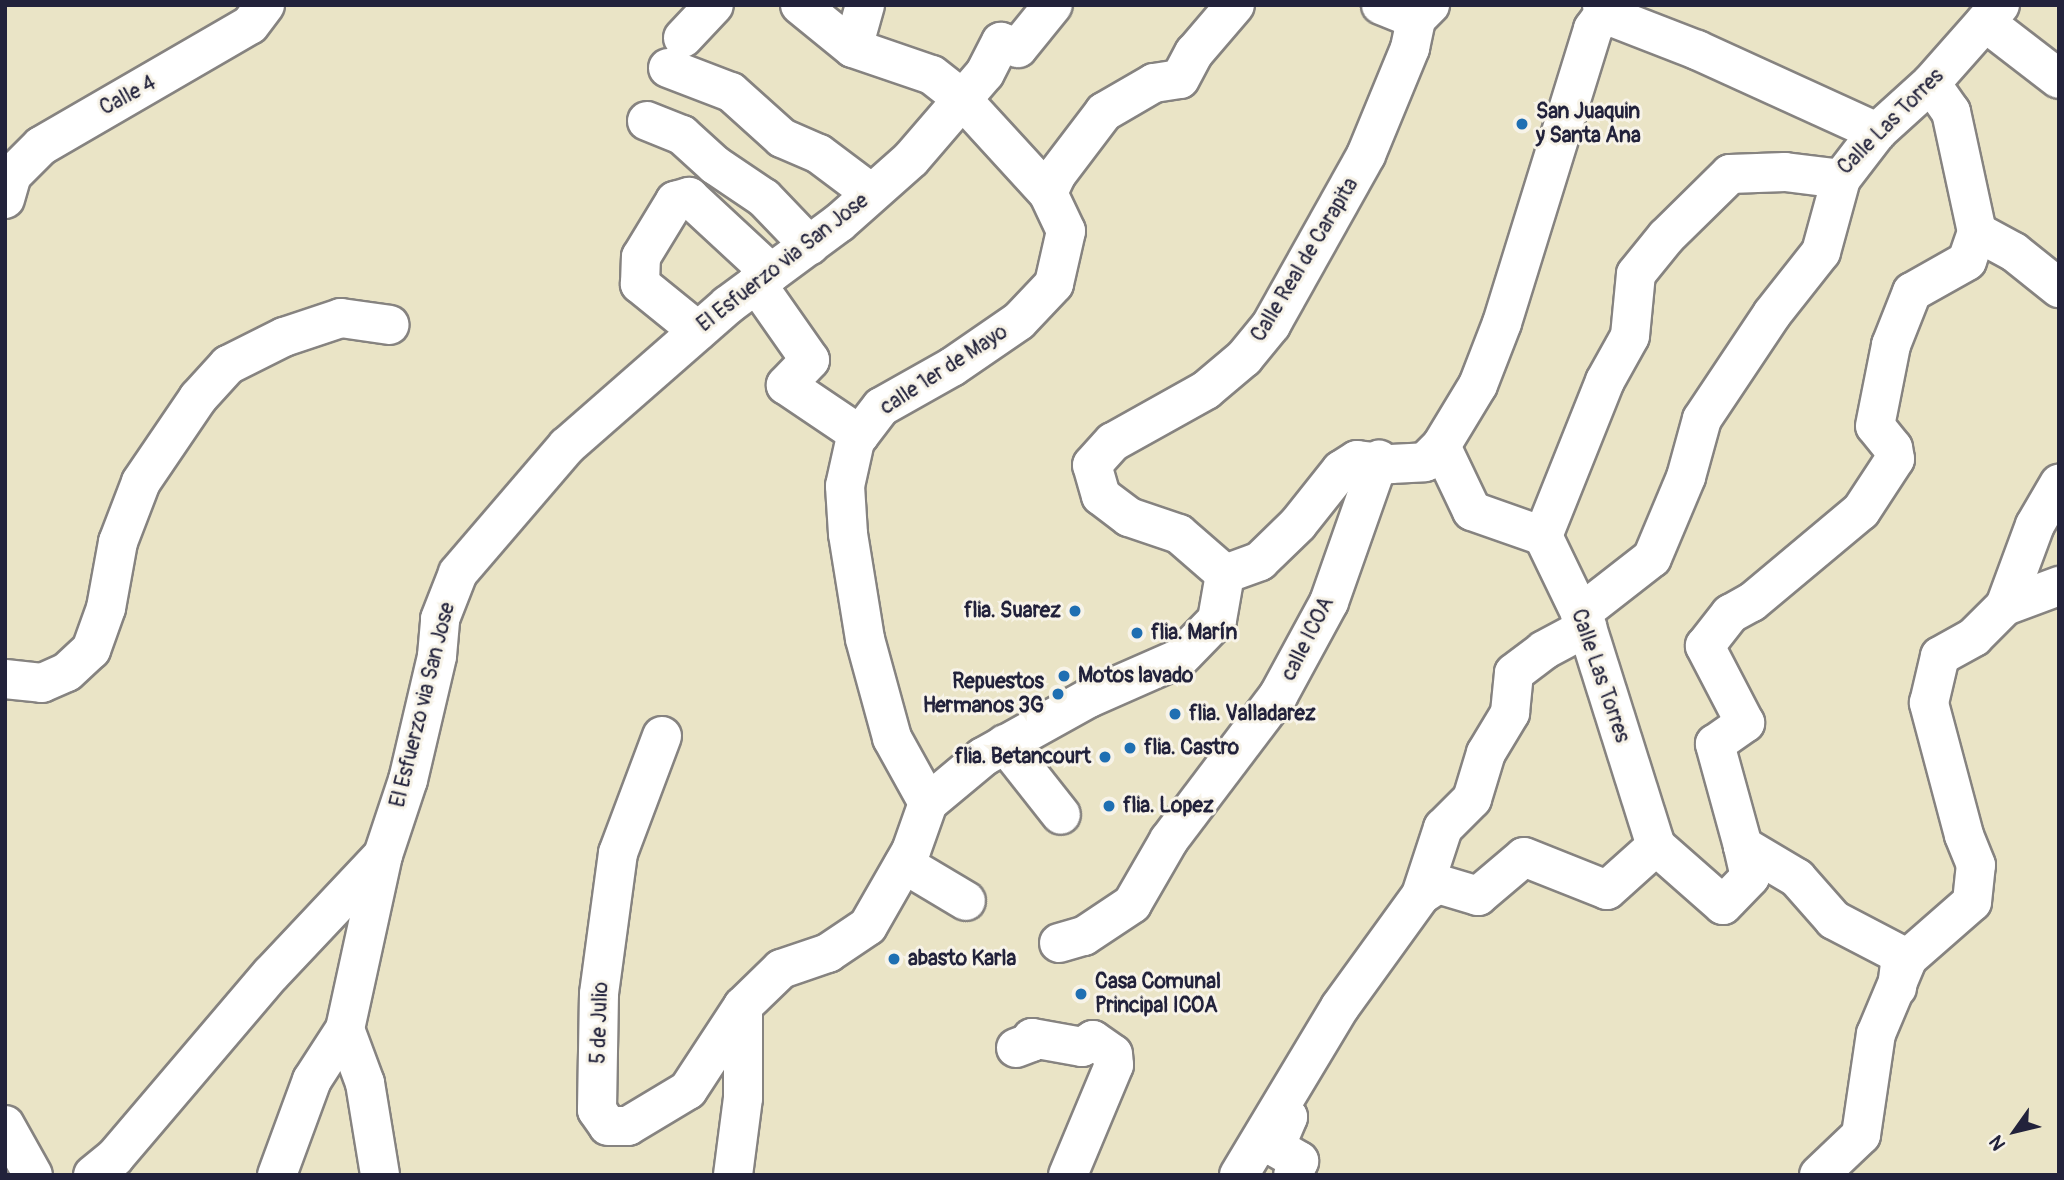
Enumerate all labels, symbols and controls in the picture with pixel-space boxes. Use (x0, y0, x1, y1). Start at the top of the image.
street label: Calle Las Torres (1833, 64, 1949, 180)
street label: Calle 4 (96, 71, 160, 121)
place label: San Juaquin y Santa Ana (1536, 99, 1641, 149)
marker: San Juaquin y Santa Ana (1514, 116, 1530, 132)
street label: Calle Real de Carapita (1246, 173, 1364, 347)
street label: El Esfuerzo via San Jose (692, 188, 874, 338)
street label: calle 1er de Mayo (876, 320, 1012, 420)
street label: calle ICOA (1276, 593, 1340, 685)
place label: flia. Suarez (964, 598, 1061, 624)
street label: El Esfuerzo via San Jose (385, 600, 461, 810)
marker: flia. Suarez (1067, 603, 1083, 619)
street label: Calle Las Torres (1565, 606, 1635, 746)
place label: flia. Marín (1151, 620, 1237, 646)
marker: flia. Marín (1129, 625, 1145, 641)
place label: Motos lavado (1078, 663, 1193, 689)
marker: Motos lavado (1056, 668, 1072, 684)
place label: Repuestos Hermanos 3G (923, 669, 1044, 719)
marker: Repuestos Hermanos 3G (1050, 686, 1066, 702)
place label: flia. Valladarez (1189, 701, 1316, 727)
marker: flia. Valladarez (1167, 706, 1183, 722)
place label: flia. Castro (1144, 735, 1239, 761)
marker: flia. Castro (1122, 740, 1138, 756)
place label: flia. Betancourt (955, 744, 1091, 770)
marker: flia. Betancourt (1097, 749, 1113, 765)
place label: flia. Lopez (1123, 793, 1214, 819)
marker: flia. Lopez (1101, 798, 1117, 814)
place label: abasto Karla (908, 946, 1016, 972)
marker: abasto Karla (886, 951, 902, 967)
place label: Casa Comunal Principal ICOA (1095, 969, 1221, 1019)
street label: 5 de Julio (586, 982, 614, 1064)
marker: Casa Comunal Principal ICOA (1073, 986, 1089, 1002)
north arrow (1980, 1096, 2050, 1166)
text: N (1984, 1131, 2011, 1155)

